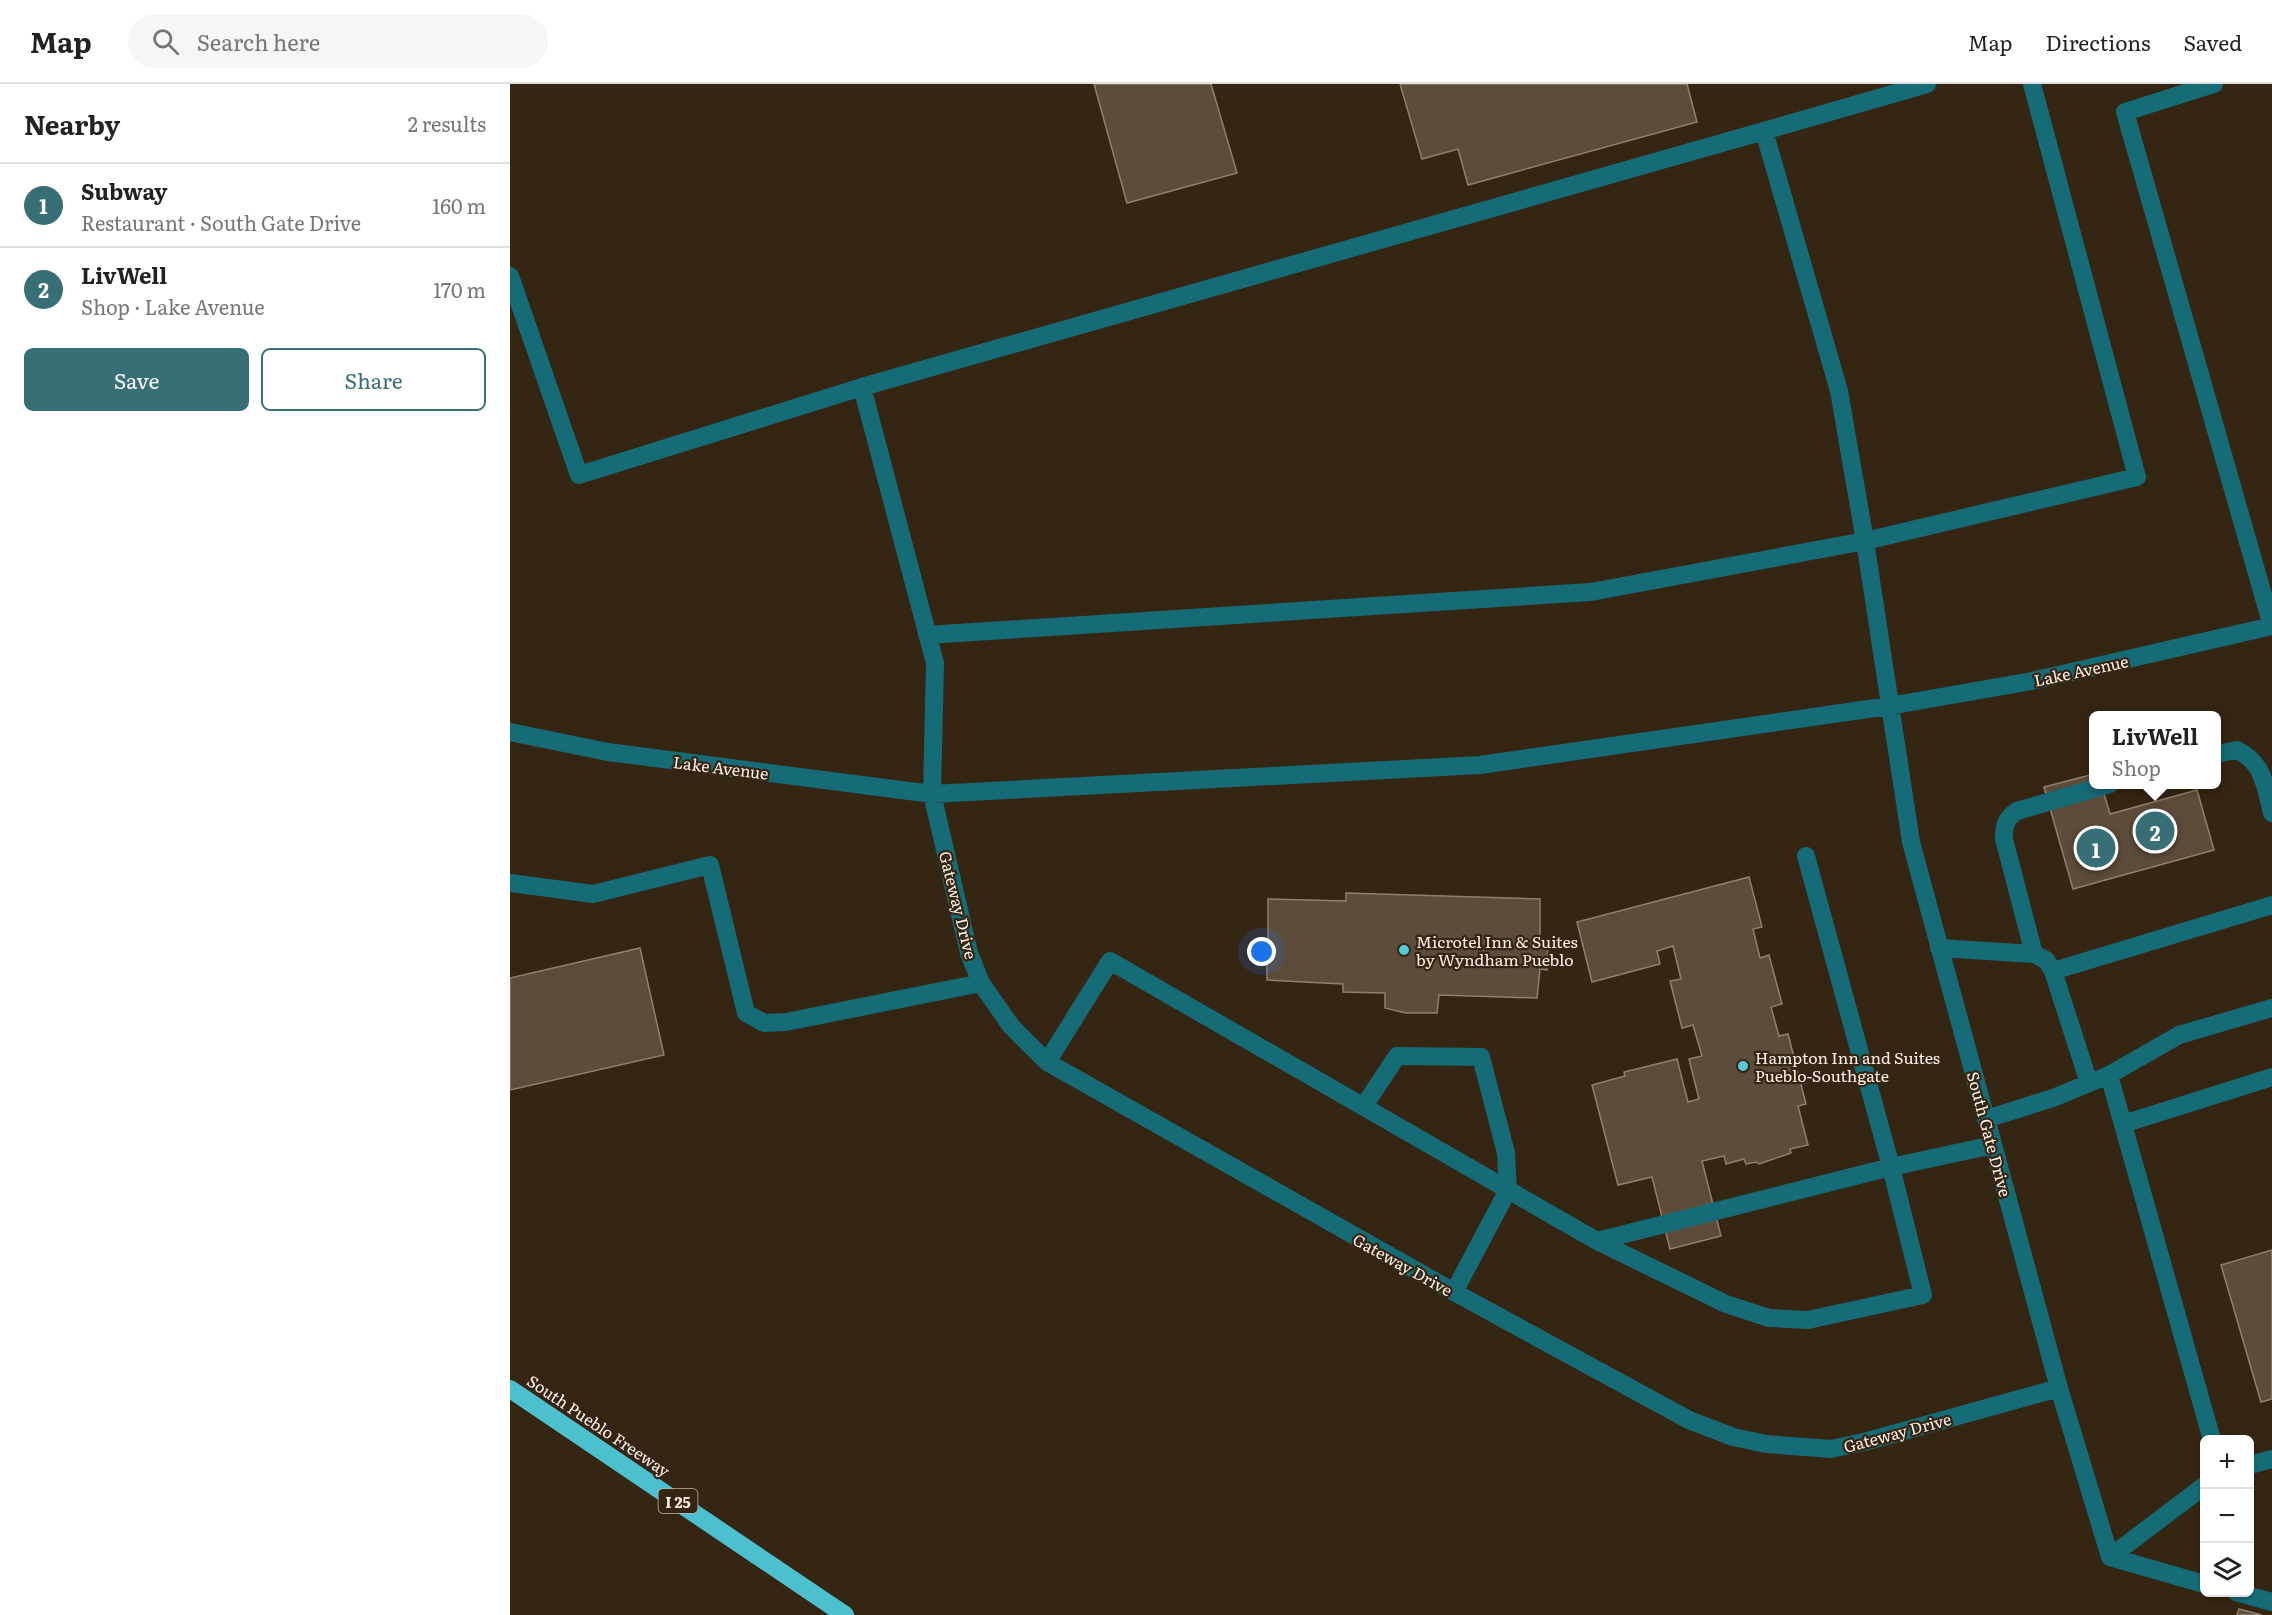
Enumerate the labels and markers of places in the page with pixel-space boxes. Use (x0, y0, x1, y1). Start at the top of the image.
pin: 2 (2136, 808, 2174, 854)
pin: 1 (2076, 826, 2116, 870)
place label: Microtel Inn & Suites by Wyndham Pueblo (1416, 929, 1578, 971)
marker: Microtel Inn & Suites by Wyndham Pueblo (1397, 943, 1411, 957)
place label: Hampton Inn and Suites Pueblo-Southgate (1755, 1045, 1940, 1087)
marker: Hampton Inn and Suites Pueblo-Southgate (1736, 1059, 1750, 1073)

